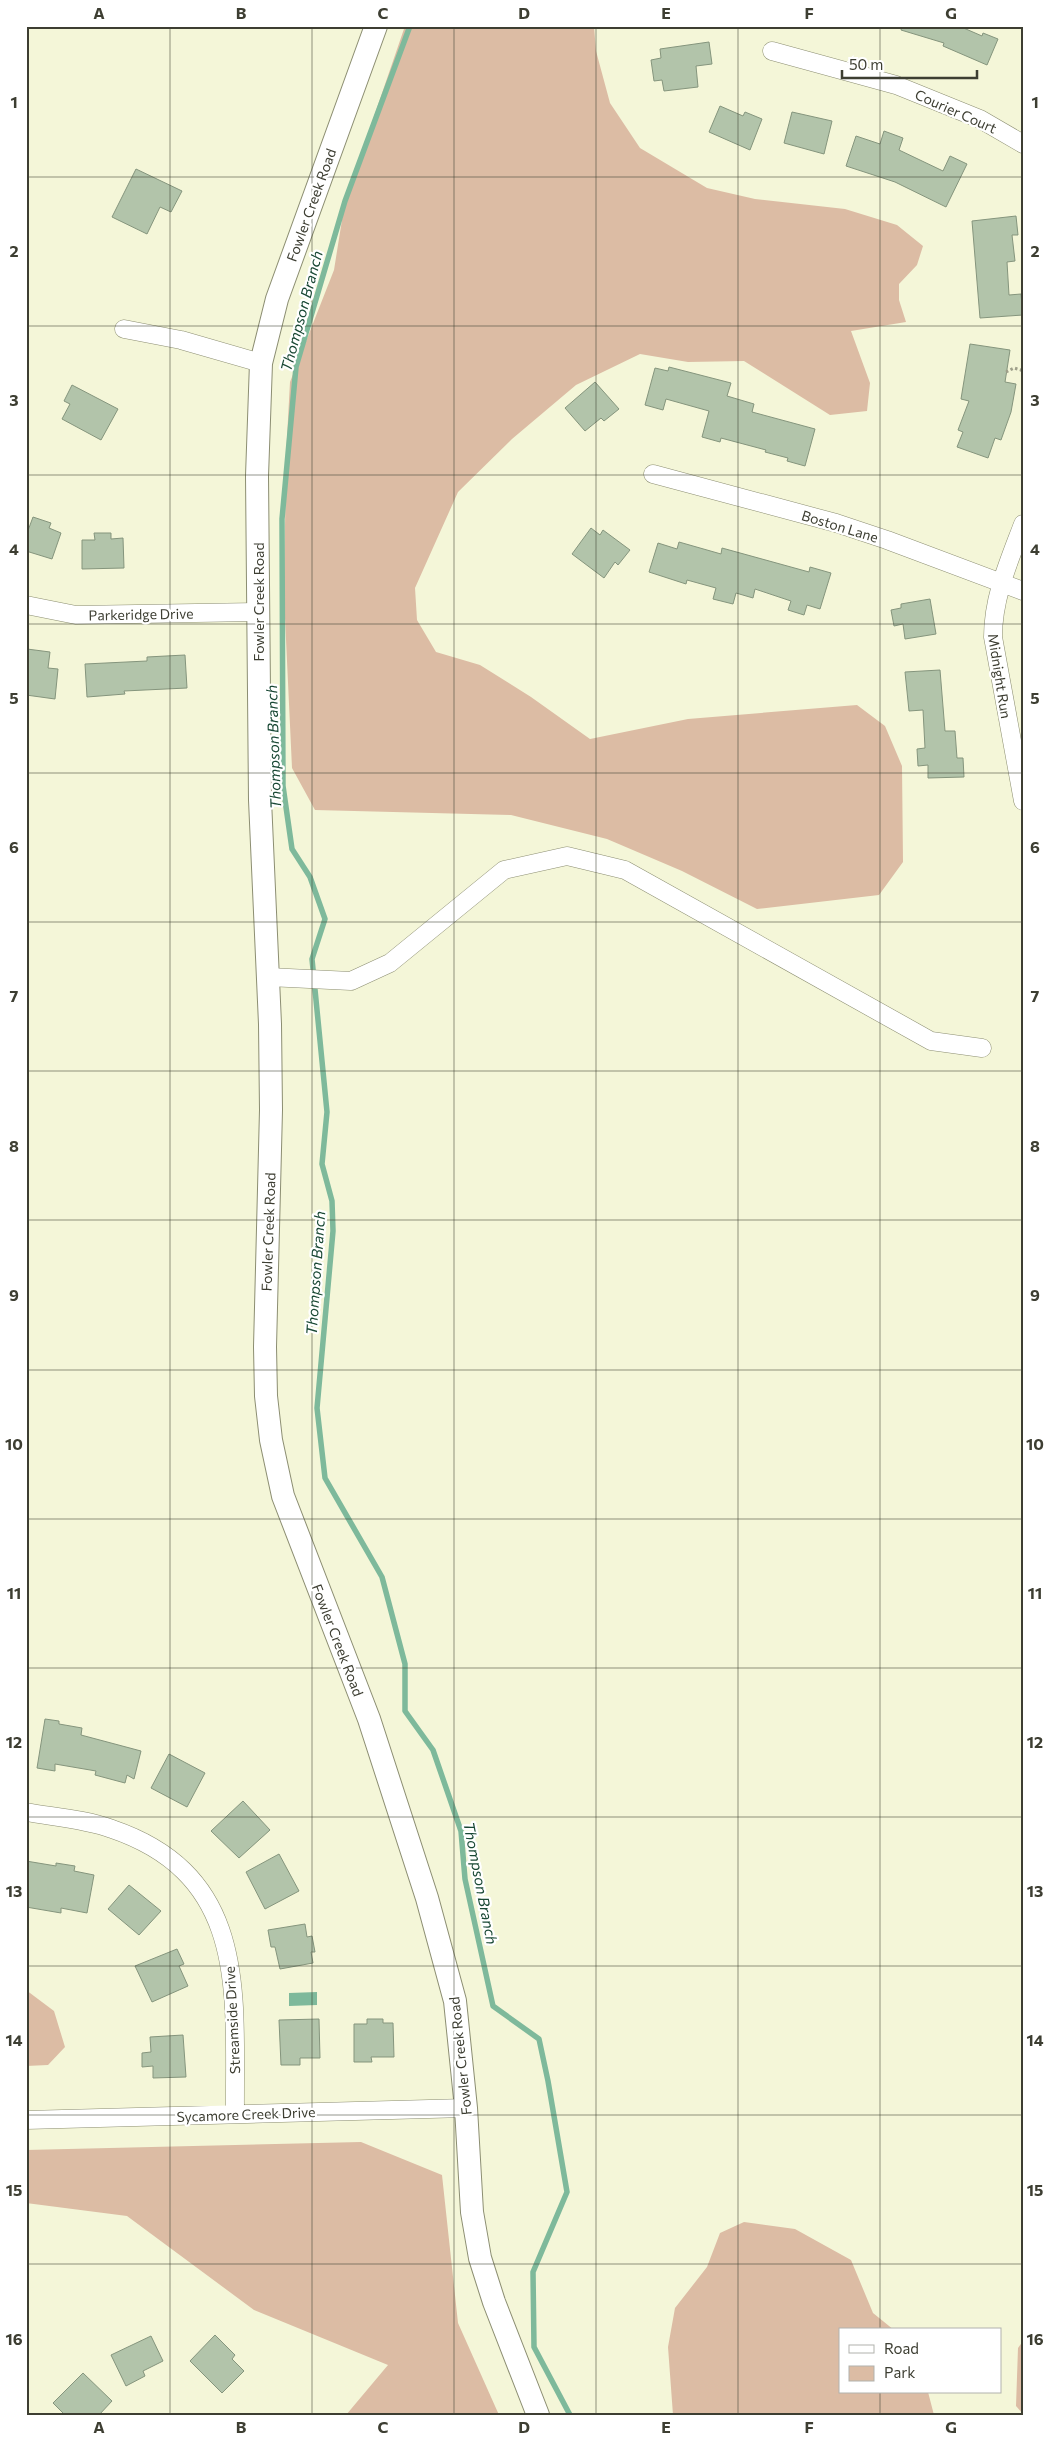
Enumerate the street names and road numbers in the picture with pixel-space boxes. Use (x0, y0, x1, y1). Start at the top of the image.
street label: Courier Court (912, 85, 1000, 137)
street label: Fowler Creek Road (283, 146, 339, 264)
street label: Boston Lane (800, 506, 880, 546)
street label: Fowler Creek Road (250, 543, 267, 661)
street label: Parkeridge Drive (88, 605, 194, 623)
street label: Midnight Run (985, 632, 1015, 720)
street label: Fowler Creek Road (257, 1172, 279, 1292)
street label: Fowler Creek Road (309, 1581, 367, 1699)
street label: Streamside Drive (221, 1966, 243, 2074)
street label: Fowler Creek Road (445, 1996, 475, 2116)
street label: Sycamore Creek Drive (176, 2103, 316, 2125)

